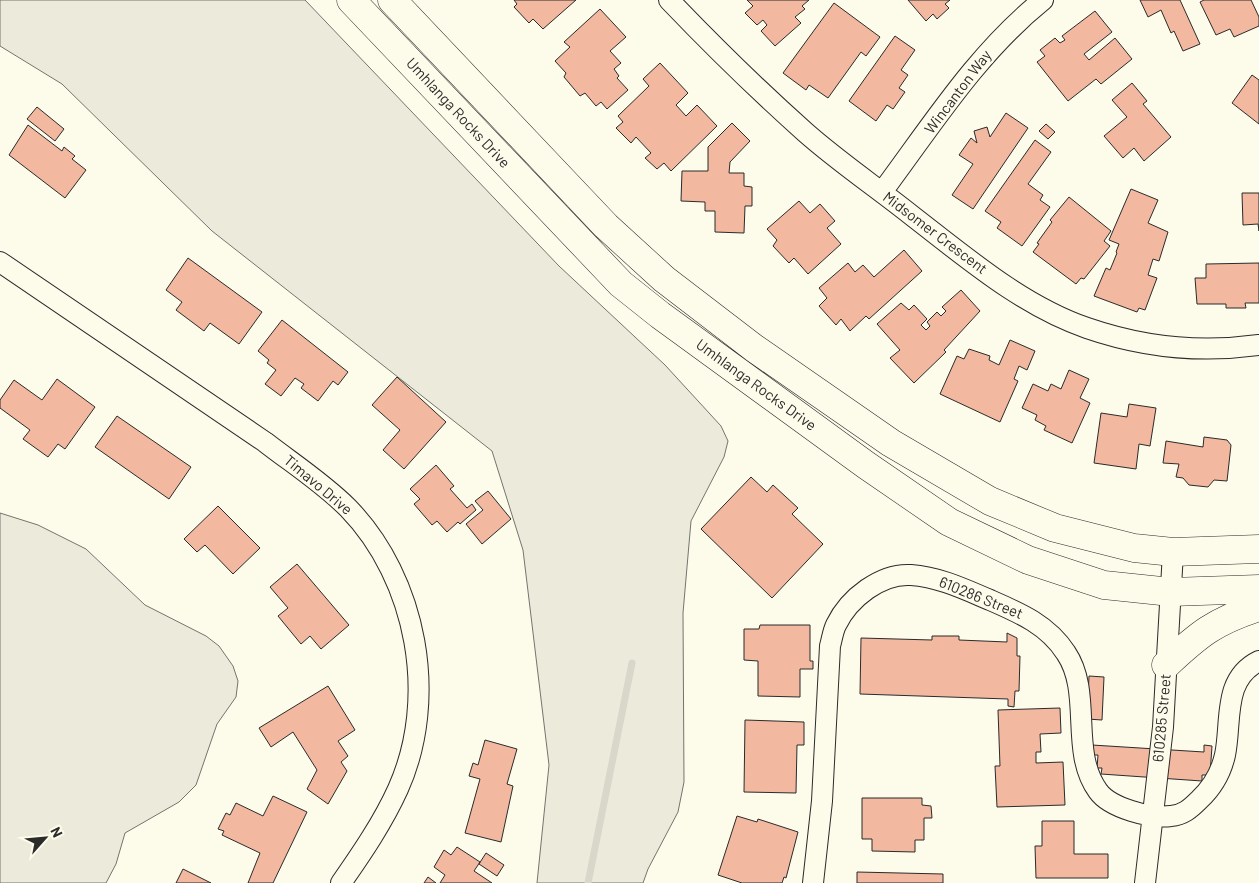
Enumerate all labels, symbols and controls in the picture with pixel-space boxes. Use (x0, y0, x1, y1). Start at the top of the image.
street label: Wincanton Way (920, 46, 995, 137)
street label: Umhlanga Rocks Drive (403, 53, 515, 171)
street label: Midsomer Crescent (880, 187, 991, 277)
street label: Umhlanga Rocks Drive (693, 335, 820, 434)
street label: Timavo Drive (281, 450, 356, 518)
street label: 610286 Street (937, 572, 1026, 622)
street label: 610285 Street (1148, 673, 1174, 763)
north arrow (20, 813, 70, 863)
text: N (47, 824, 67, 840)

